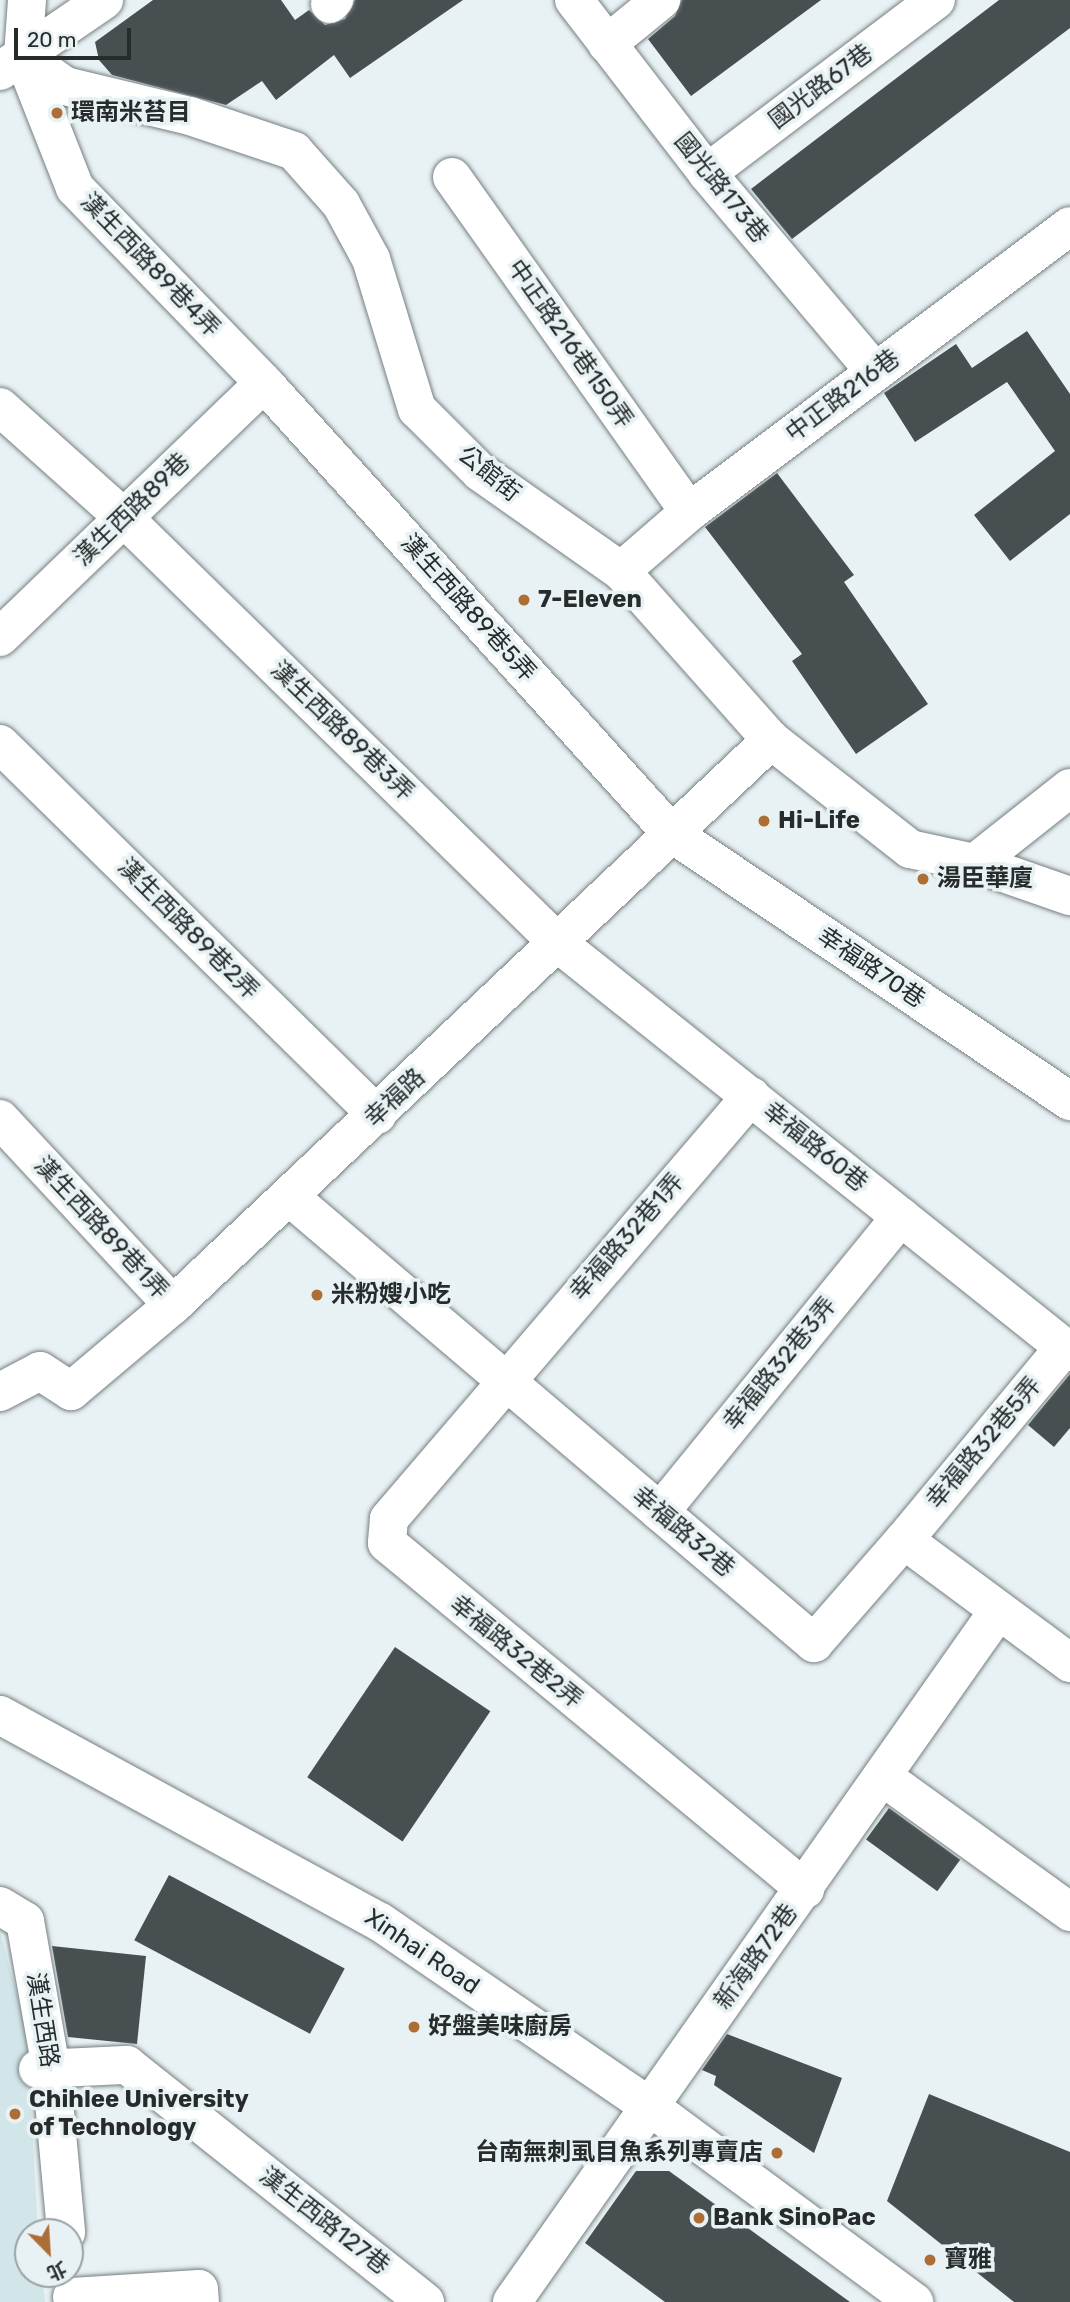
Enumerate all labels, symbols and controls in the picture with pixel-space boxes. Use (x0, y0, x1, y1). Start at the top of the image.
scale bar (18, 14, 135, 58)
text: 20 m (27, 27, 76, 52)
street label: 國光路67巷 (764, 39, 878, 135)
place label: 環南米苔目 (71, 99, 191, 127)
marker: 環南米苔目 (49, 105, 65, 121)
street label: 國光路173巷 (668, 127, 774, 249)
street label: 漢生西路89巷4弄 (74, 187, 226, 343)
street label: 中正路216巷150弄 (501, 254, 639, 434)
street label: 中正路216巷 (780, 344, 906, 448)
street label: 公館街 (452, 440, 526, 508)
street label: 漢生西路89巷 (68, 448, 196, 572)
street label: 漢生西路89巷5弄 (394, 529, 542, 687)
place label: 7-Eleven (538, 586, 642, 614)
marker: 7-Eleven (516, 592, 532, 608)
street label: 漢生西路89巷3弄 (264, 655, 420, 807)
place label: Hi-Life (778, 807, 860, 835)
marker: Hi-Life (756, 813, 772, 829)
street label: 漢生西路89巷2弄 (111, 852, 265, 1006)
place label: 湯臣華廈 (937, 865, 1033, 893)
marker: 湯臣華廈 (915, 871, 931, 887)
street label: 幸福路70巷 (812, 922, 930, 1014)
street label: 幸福路 (359, 1063, 431, 1133)
street label: 幸福路60巷 (757, 1096, 873, 1198)
street label: 漢生西路89巷1弄 (28, 1151, 174, 1305)
street label: 幸福路32巷1弄 (564, 1168, 690, 1306)
place label: 米粉嫂小吃 (331, 1281, 451, 1309)
marker: 米粉嫂小吃 (309, 1287, 325, 1303)
street label: 幸福路32巷3弄 (718, 1292, 842, 1436)
street label: 幸福路32巷5弄 (921, 1371, 1047, 1515)
street label: 幸福路32巷 (626, 1481, 740, 1583)
street label: 幸福路32巷2弄 (444, 1590, 588, 1714)
street label: 新海路72巷 (708, 1899, 804, 2015)
street label: Xinhai Road (359, 1903, 485, 2001)
street label: 漢生西路 (20, 1970, 64, 2070)
place label: 好盤美味廚房 (428, 2013, 572, 2041)
marker: 好盤美味廚房 (406, 2019, 422, 2035)
place label: Chihlee University of Technology (29, 2086, 249, 2142)
marker: Chihlee University of Technology (7, 2106, 23, 2122)
place label: 台南無刺虱目魚系列專賣店 (475, 2139, 763, 2167)
marker: 台南無刺虱目魚系列專賣店 (769, 2145, 785, 2161)
street label: 漢生西路127巷 (253, 2161, 395, 2281)
place label: Bank SinoPac (713, 2204, 876, 2232)
marker: Bank SinoPac (691, 2210, 707, 2226)
north arrow (14, 2218, 84, 2288)
place label: 寶雅 (944, 2246, 992, 2274)
marker: 寶雅 (922, 2252, 938, 2268)
text: 北 (44, 2256, 70, 2285)

